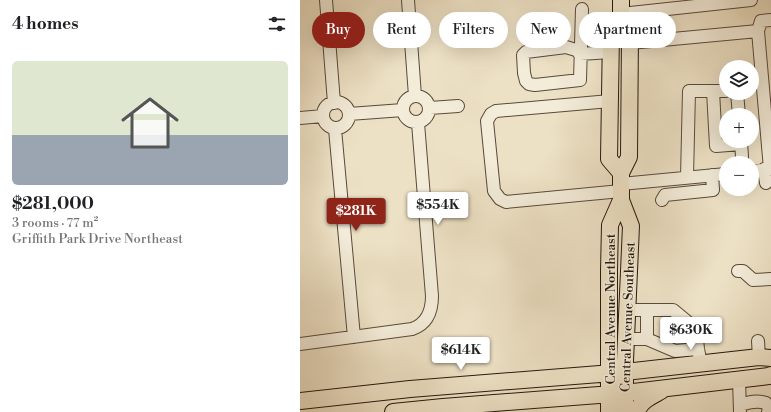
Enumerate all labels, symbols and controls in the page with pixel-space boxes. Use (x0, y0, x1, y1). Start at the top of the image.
chip: Buy (312, 12, 365, 48)
chip: Rent (373, 12, 431, 48)
chip: Filters (439, 12, 508, 48)
chip: New (516, 12, 571, 48)
chip: Apartment (579, 12, 676, 48)
text: 4 homes (12, 13, 79, 35)
icon: filters (266, 13, 288, 35)
map controls (719, 60, 759, 196)
button: layers (719, 60, 759, 100)
icon: home (114, 87, 186, 159)
button: + (719, 108, 759, 148)
button: − (719, 156, 759, 196)
pin: $554K (410, 192, 466, 226)
text: $281,000 (12, 193, 94, 215)
text: $554K (416, 197, 460, 213)
pin: $281K (328, 198, 384, 232)
text: $281K (336, 203, 376, 219)
text: 3 rooms · 77 m² (12, 215, 98, 231)
text: Griffith Park Drive Northeast (12, 231, 183, 247)
street label: Central Avenue Northeast (603, 233, 619, 384)
street label: Central Avenue Southeast (617, 241, 639, 392)
pin: $630K (663, 317, 719, 351)
text: $630K (669, 322, 713, 338)
pin: $614K (433, 337, 489, 371)
text: $614K (441, 342, 481, 358)

